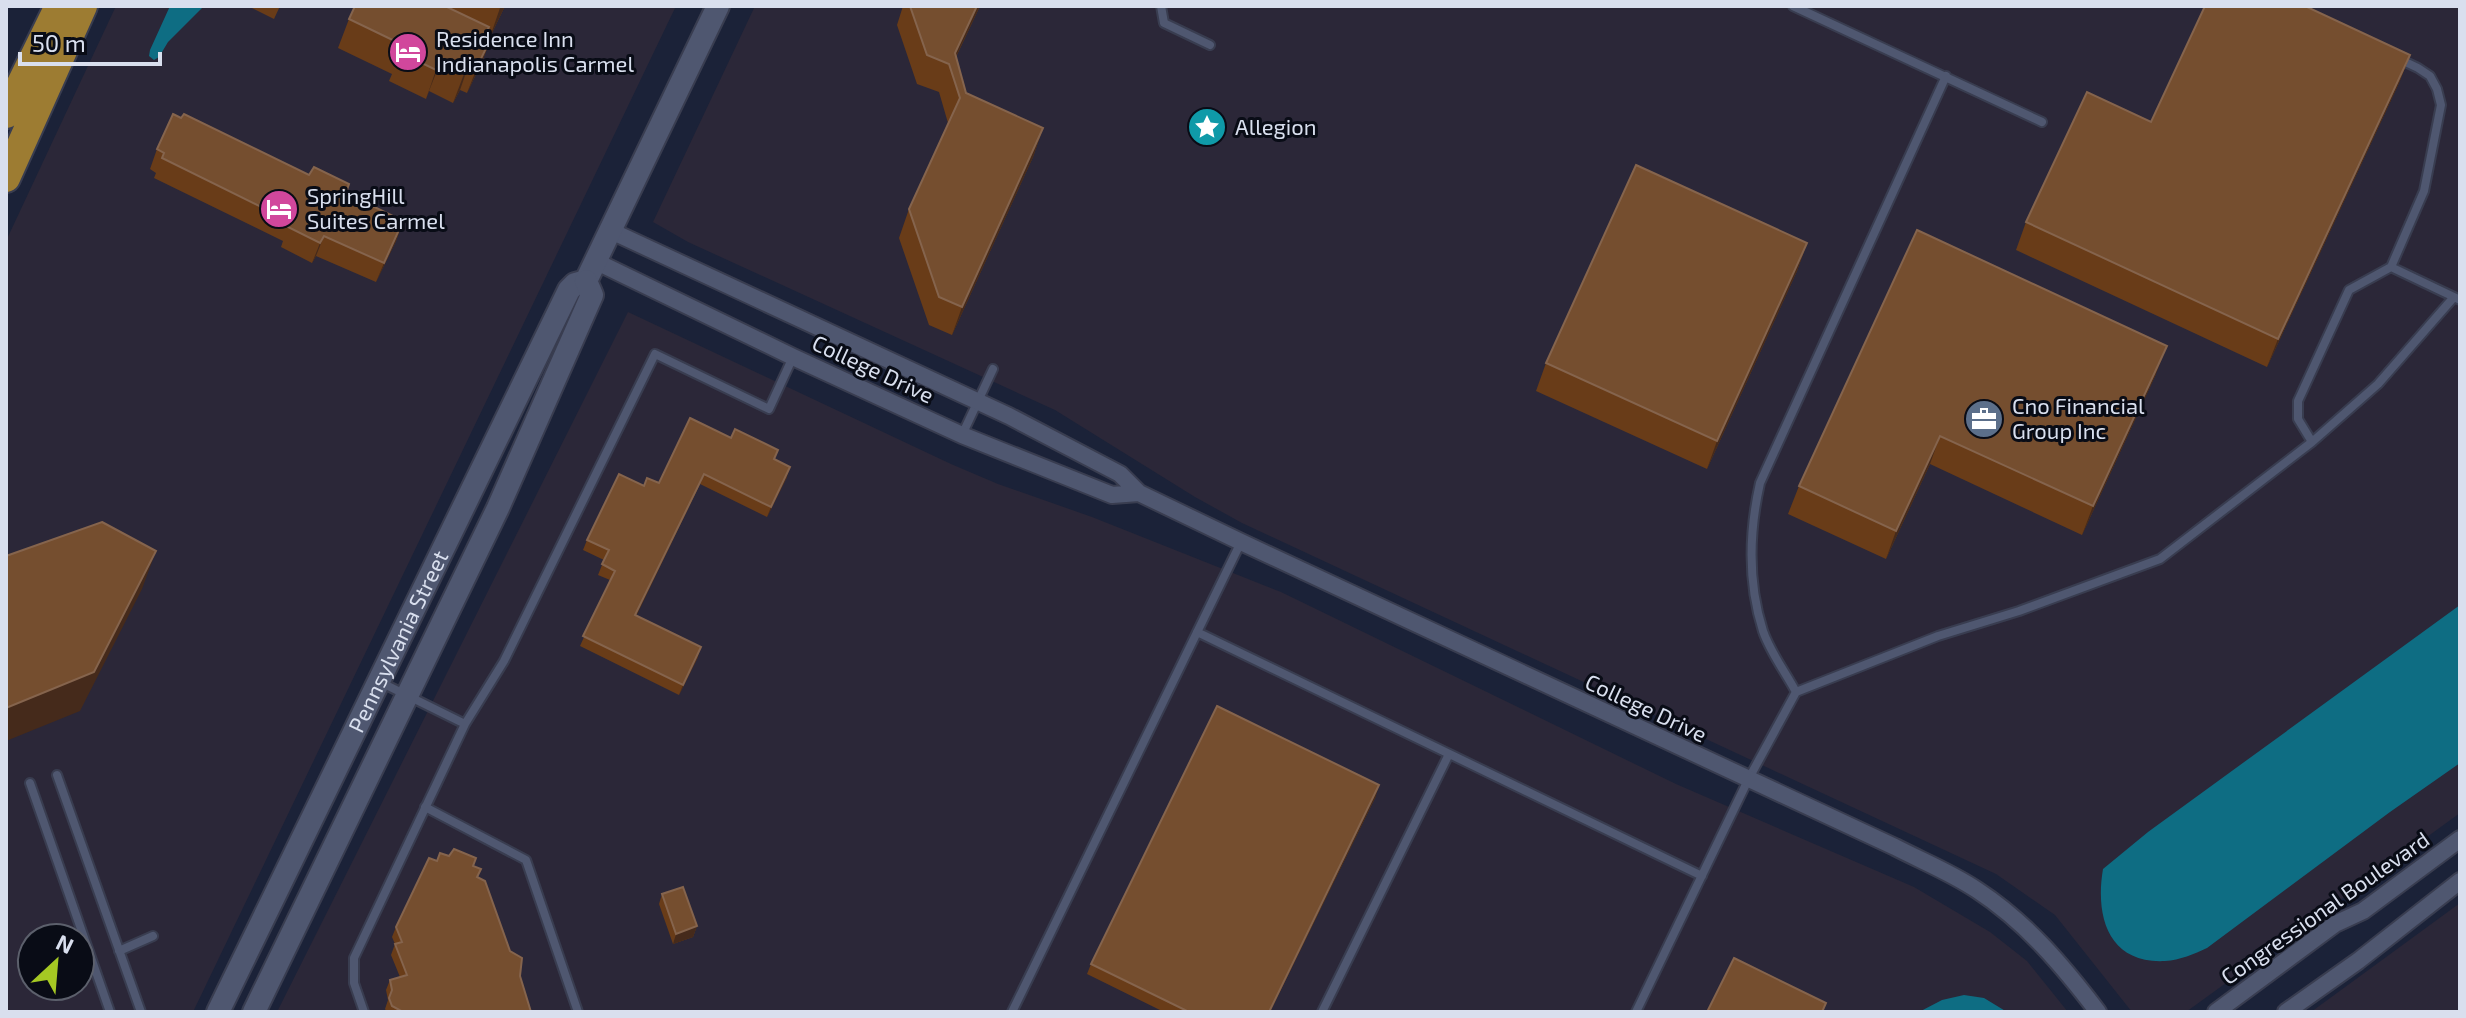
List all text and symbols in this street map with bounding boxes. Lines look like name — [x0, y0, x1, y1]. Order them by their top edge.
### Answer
scale bar — [20, 16, 160, 66]
place label: Residence Inn Indianapolis Carmel — [436, 25, 634, 76]
text: 50 m — [32, 28, 86, 57]
hotel icon: Residence Inn Indianapolis Carmel — [387, 31, 429, 73]
place icon: Allegion — [1186, 106, 1228, 148]
place label: Allegion — [1235, 113, 1317, 139]
place label: SpringHill Suites Carmel — [307, 182, 445, 233]
hotel icon: SpringHill Suites Carmel — [258, 188, 300, 230]
street label: College Drive — [809, 329, 938, 408]
place label: Cno Financial Group Inc — [2012, 392, 2145, 443]
office icon: Cno Financial Group Inc — [1963, 398, 2005, 440]
street label: Pennsylvania Street — [342, 546, 452, 736]
street label: College Drive — [1582, 668, 1711, 747]
street label: Congressional Boulevard — [2215, 825, 2434, 989]
north arrow — [16, 922, 96, 1002]
text: N — [52, 928, 78, 958]

